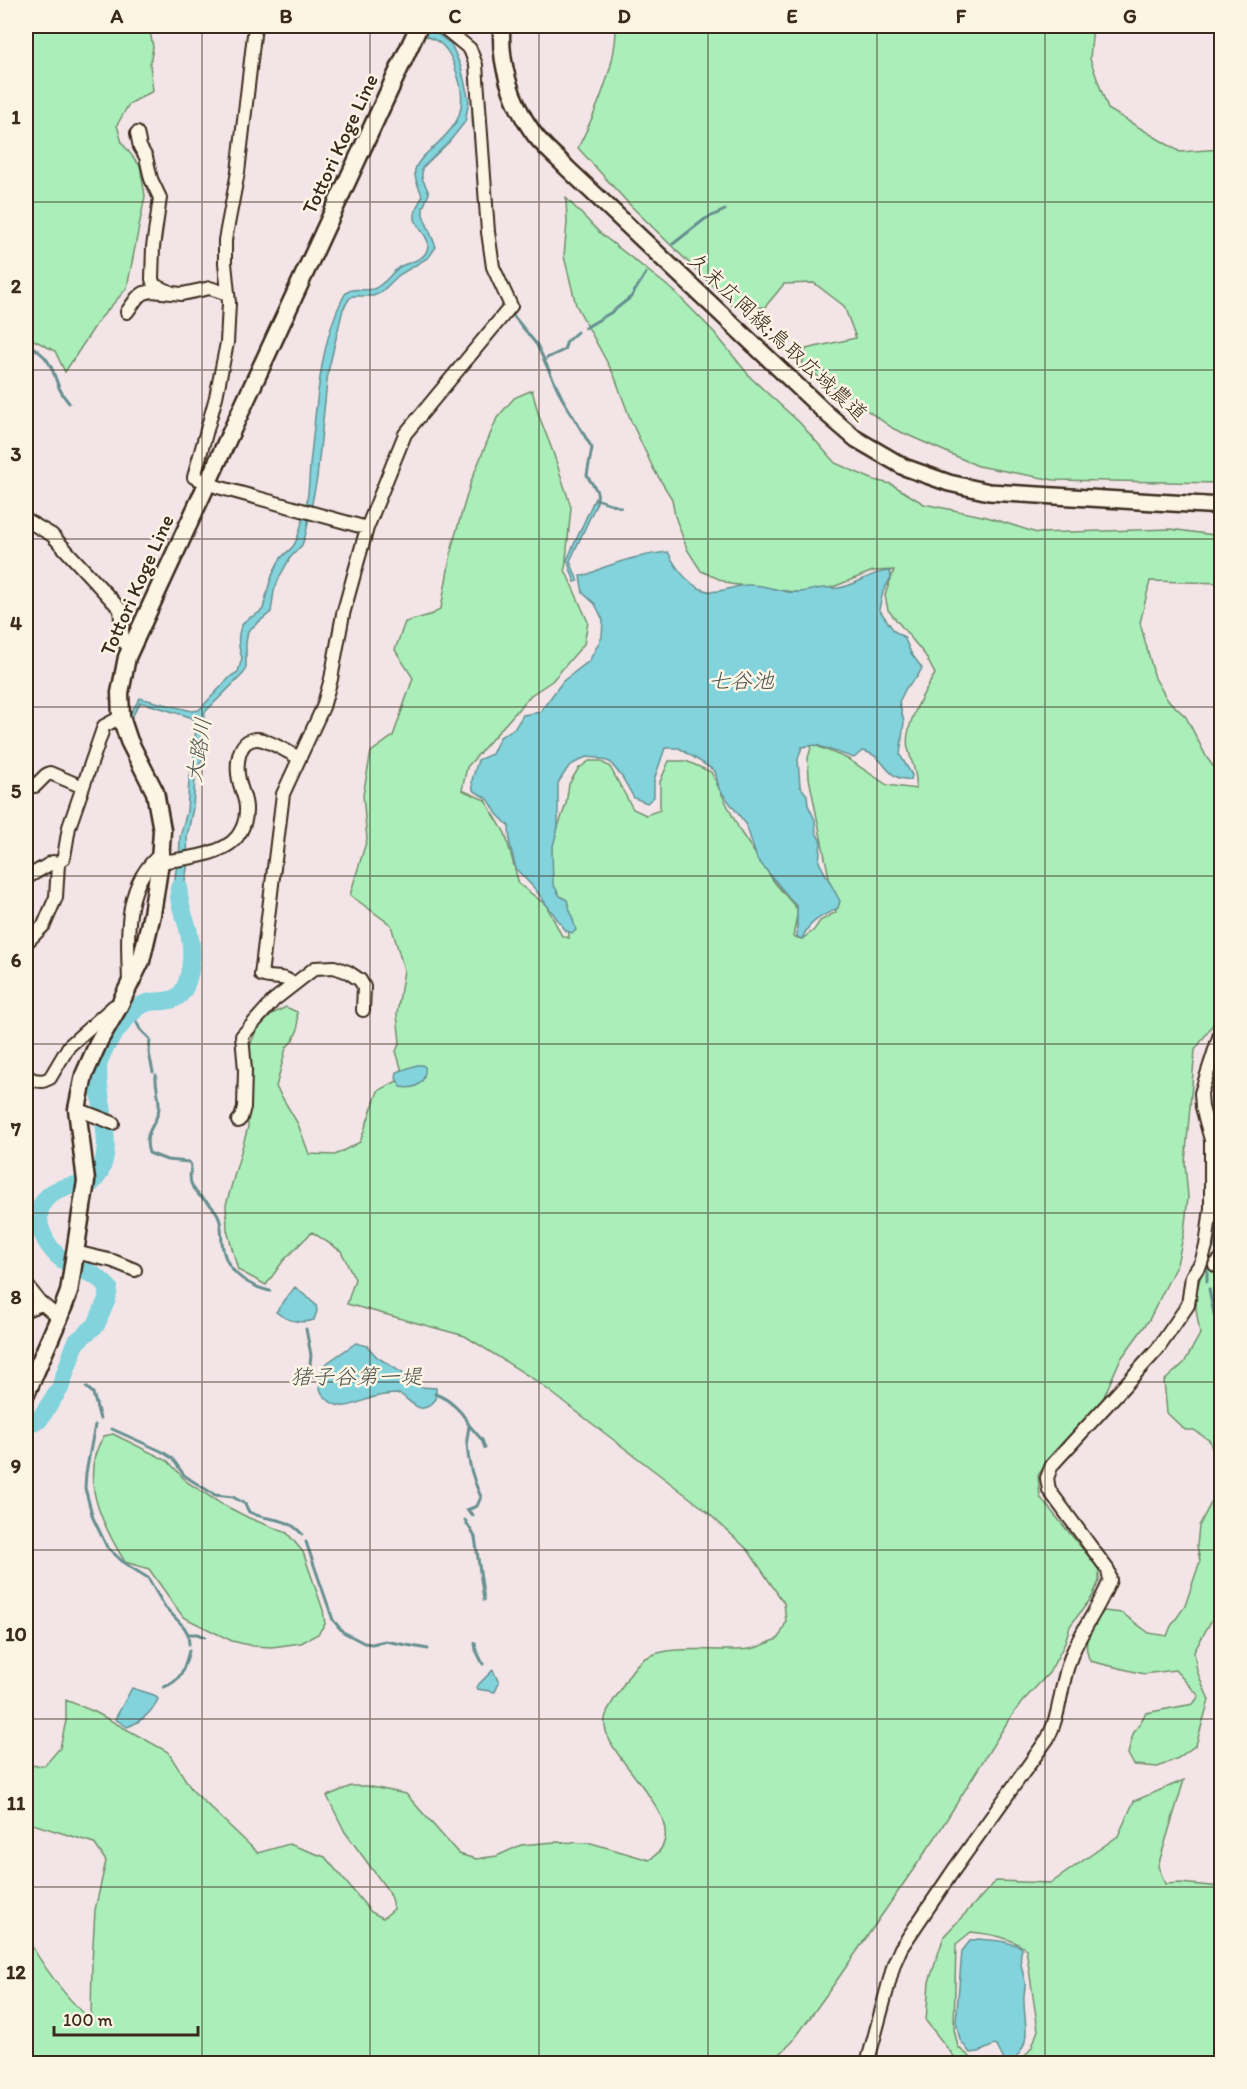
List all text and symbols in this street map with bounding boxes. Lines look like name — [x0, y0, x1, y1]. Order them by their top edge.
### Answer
text: A — [110, 4, 124, 28]
text: B — [280, 4, 293, 28]
text: C — [449, 4, 462, 28]
text: D — [617, 4, 631, 28]
text: E — [786, 4, 798, 28]
text: F — [956, 4, 967, 28]
text: G — [1123, 4, 1137, 28]
street label: Tottori Koge Line — [296, 70, 383, 218]
text: 1 — [11, 105, 21, 129]
street label: 久末広岡線;鳥取広域農道 — [683, 247, 873, 426]
text: 2 — [11, 274, 22, 298]
text: 3 — [11, 442, 22, 466]
street label: Tottori Koge Line — [94, 510, 179, 659]
text: 4 — [10, 611, 22, 635]
water label: 七谷池 — [708, 667, 775, 694]
water label: 大路川 — [180, 715, 217, 785]
text: 5 — [11, 779, 22, 803]
text: 6 — [11, 948, 22, 972]
text: 7 — [10, 1117, 21, 1141]
text: 8 — [11, 1285, 22, 1309]
water label: 猪子谷第一堤 — [290, 1363, 423, 1390]
text: 9 — [11, 1454, 21, 1478]
text: 10 — [5, 1622, 27, 1646]
text: 11 — [7, 1791, 26, 1815]
text: 12 — [6, 1960, 26, 1984]
scale bar — [54, 1999, 198, 2037]
text: 100 m — [63, 2009, 113, 2031]

